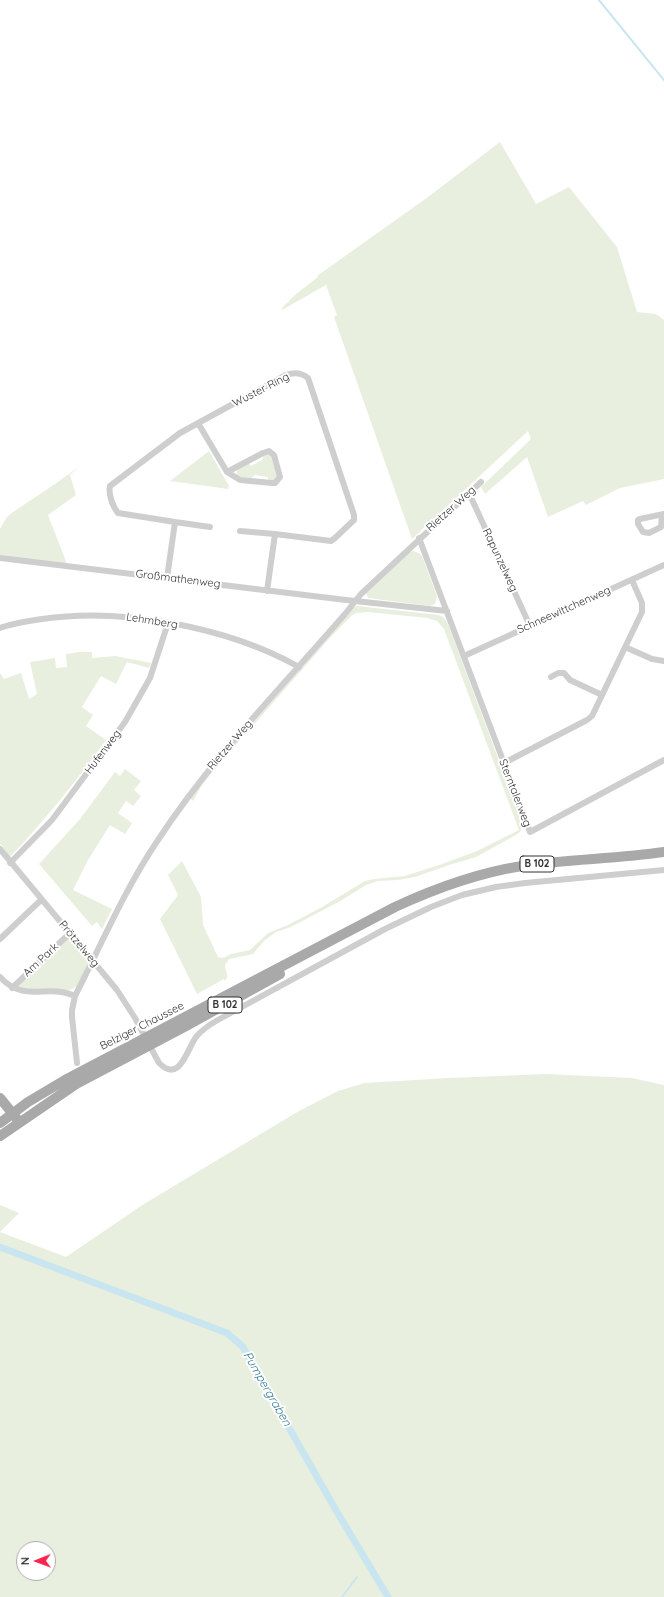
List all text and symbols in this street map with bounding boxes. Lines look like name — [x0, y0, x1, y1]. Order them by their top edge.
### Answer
street label: Wuster Ring — [230, 370, 292, 410]
street label: Rietzer Weg — [424, 483, 478, 535]
street label: Rapunzelweg — [480, 526, 520, 594]
street label: Großmathenweg — [135, 567, 221, 591]
street label: Schneewittchenweg — [515, 583, 613, 637]
street label: Lehmberg — [125, 610, 179, 632]
street label: Rietzer Weg — [205, 717, 255, 773]
street label: Hufenweg — [82, 727, 124, 777]
street label: Sterntalerweg — [496, 757, 534, 829]
road number: B 102 — [520, 856, 554, 872]
street label: Prötzelweg — [56, 918, 102, 970]
street label: Am Park — [21, 940, 61, 980]
road number: B 102 — [208, 997, 242, 1013]
street label: Belziger Chaussee — [98, 999, 186, 1053]
water label: Pumpergraben — [240, 1349, 294, 1429]
north arrow — [16, 1541, 56, 1581]
text: N — [18, 1557, 32, 1565]

